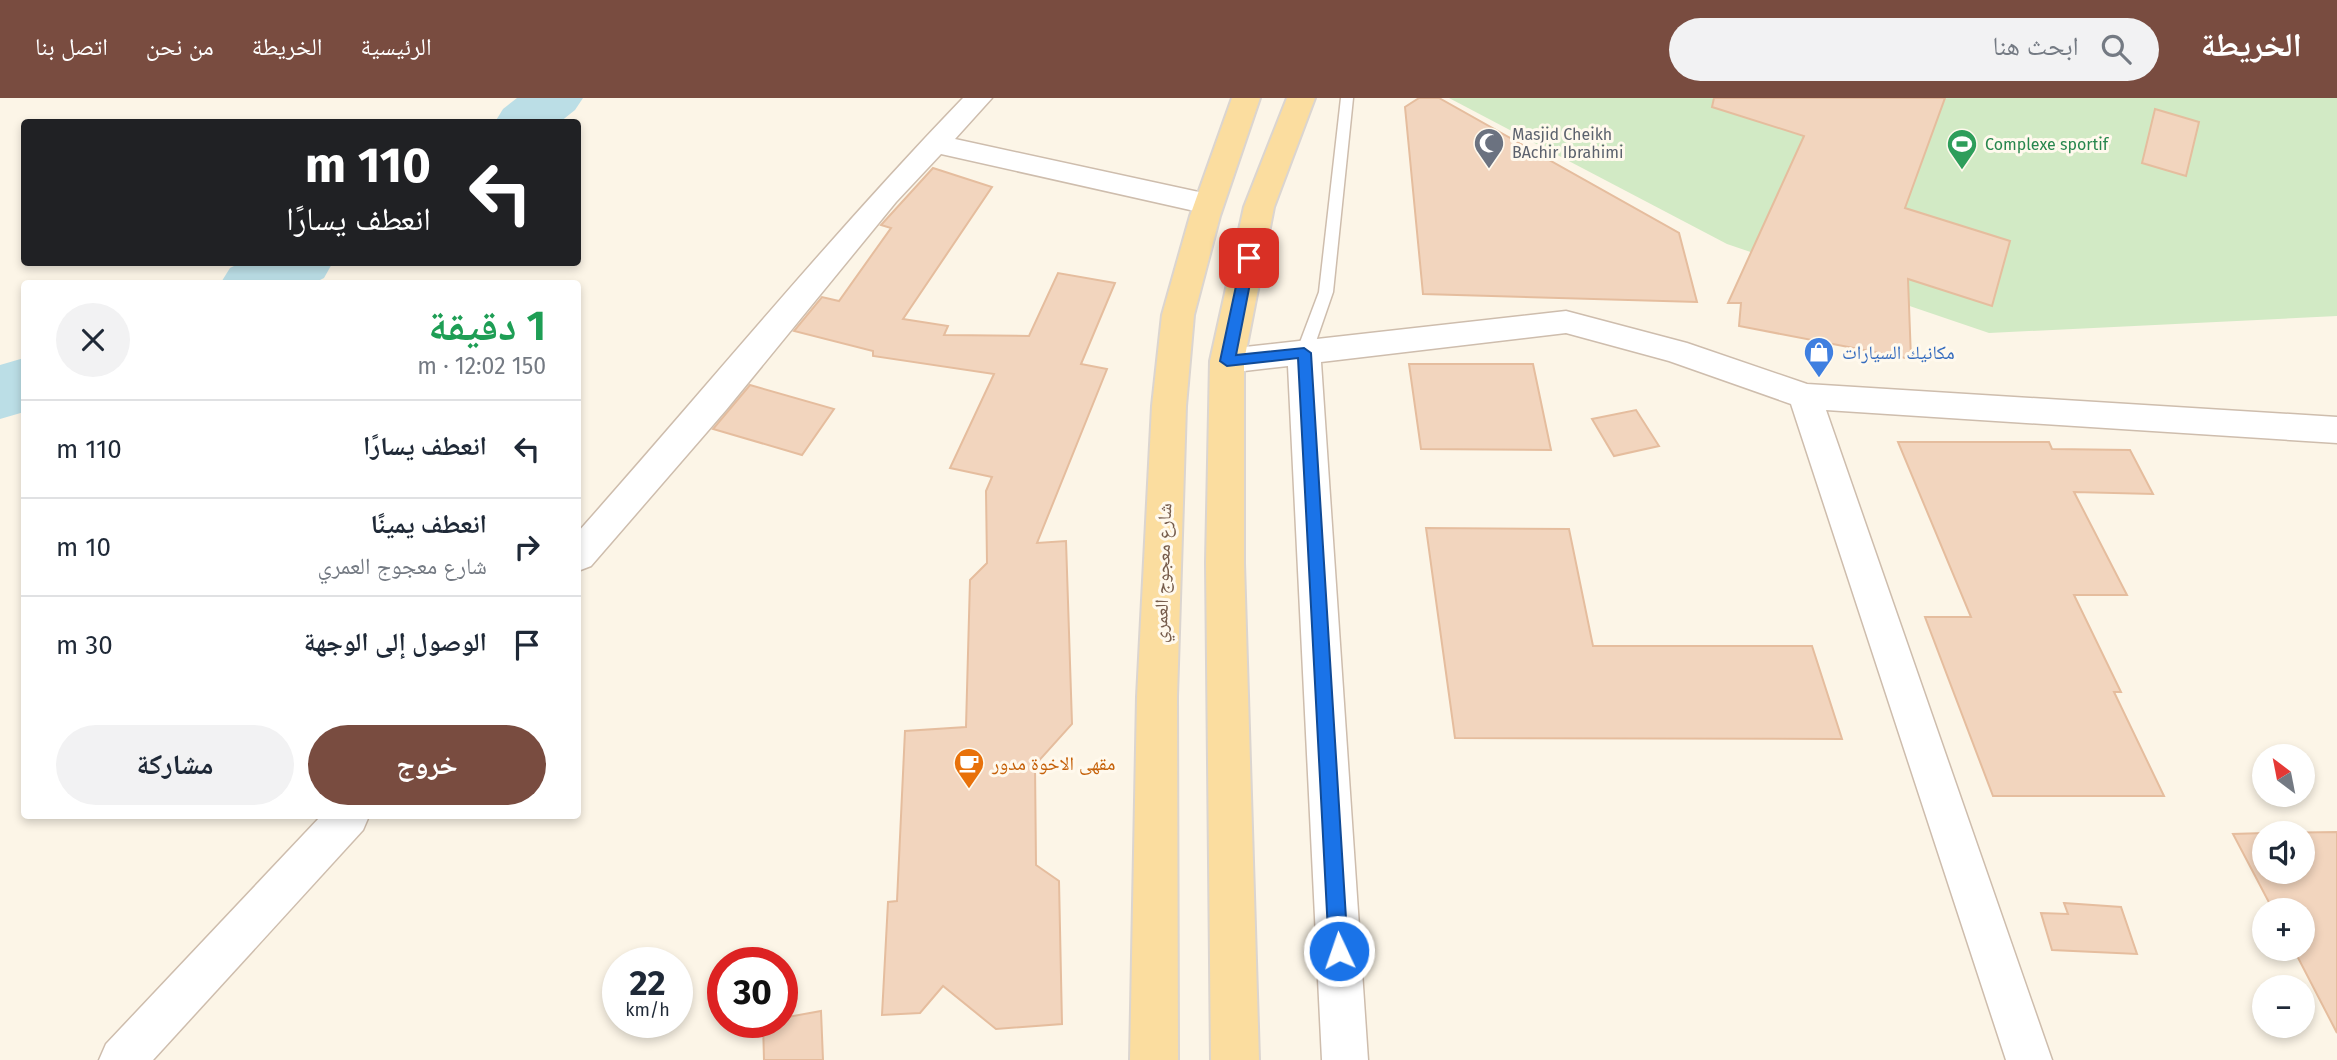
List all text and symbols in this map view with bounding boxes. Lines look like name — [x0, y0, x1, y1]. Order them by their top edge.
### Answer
search box — [1669, 18, 2159, 81]
text: الخريطة — [2201, 25, 2302, 65]
icon: search — [2097, 30, 2135, 68]
text: ابحث هنا — [1993, 31, 2079, 62]
text: اتصل بنا — [35, 33, 108, 61]
text: من نحن — [146, 33, 214, 61]
text: الخريطة — [252, 33, 322, 61]
text: الرئيسية — [360, 33, 432, 61]
place label: Masjid Cheikh BAchir Ibrahimi — [1512, 125, 1623, 162]
mosque icon: Masjid Cheikh BAchir Ibrahimi — [1472, 126, 1506, 170]
sports icon: Complexe sportif — [1945, 127, 1979, 171]
place label: Complexe sportif — [1985, 135, 2110, 154]
text: 110 m — [305, 136, 431, 195]
icon: left — [455, 147, 546, 238]
text: انعطف يسارًا — [286, 200, 431, 238]
pin — [1219, 228, 1279, 288]
icon: arrive — [1230, 239, 1268, 277]
text: 1 دقيقة — [428, 301, 546, 351]
button: close — [56, 303, 130, 377]
shop icon: مكانيك السيارات — [1802, 335, 1836, 379]
place label: مكانيك السيارات — [1842, 341, 1955, 364]
text: 150 m · 12:02 — [417, 352, 546, 380]
icon: left — [508, 430, 546, 468]
text: انعطف يسارًا — [363, 431, 487, 462]
text: 110 m — [56, 434, 122, 465]
street label: شارع معجوج العمري — [1149, 503, 1180, 644]
text: انعطف يمينًا — [371, 509, 487, 540]
icon: right — [508, 528, 546, 566]
text: 10 m — [56, 532, 111, 563]
text: شارع معجوج العمري — [317, 552, 487, 580]
icon: arrive — [508, 626, 546, 664]
text: الوصول إلى الوجهة — [304, 627, 487, 658]
text: 30 m — [56, 630, 113, 661]
button: مشاركة — [56, 725, 294, 805]
button: خروج — [308, 725, 546, 805]
north arrow — [2252, 744, 2315, 807]
map controls — [2252, 744, 2315, 1038]
cafe icon: مقهى الاخوة مدور — [952, 746, 986, 790]
place label: مقهى الاخوة مدور — [991, 752, 1115, 775]
button: sound — [2252, 821, 2315, 884]
button: + — [2252, 898, 2315, 961]
position arrow — [1302, 914, 1376, 988]
speed limit sign: 30 — [707, 947, 798, 1038]
text: 22 — [629, 962, 666, 1004]
button: − — [2252, 975, 2315, 1038]
text: km/h — [625, 999, 670, 1021]

